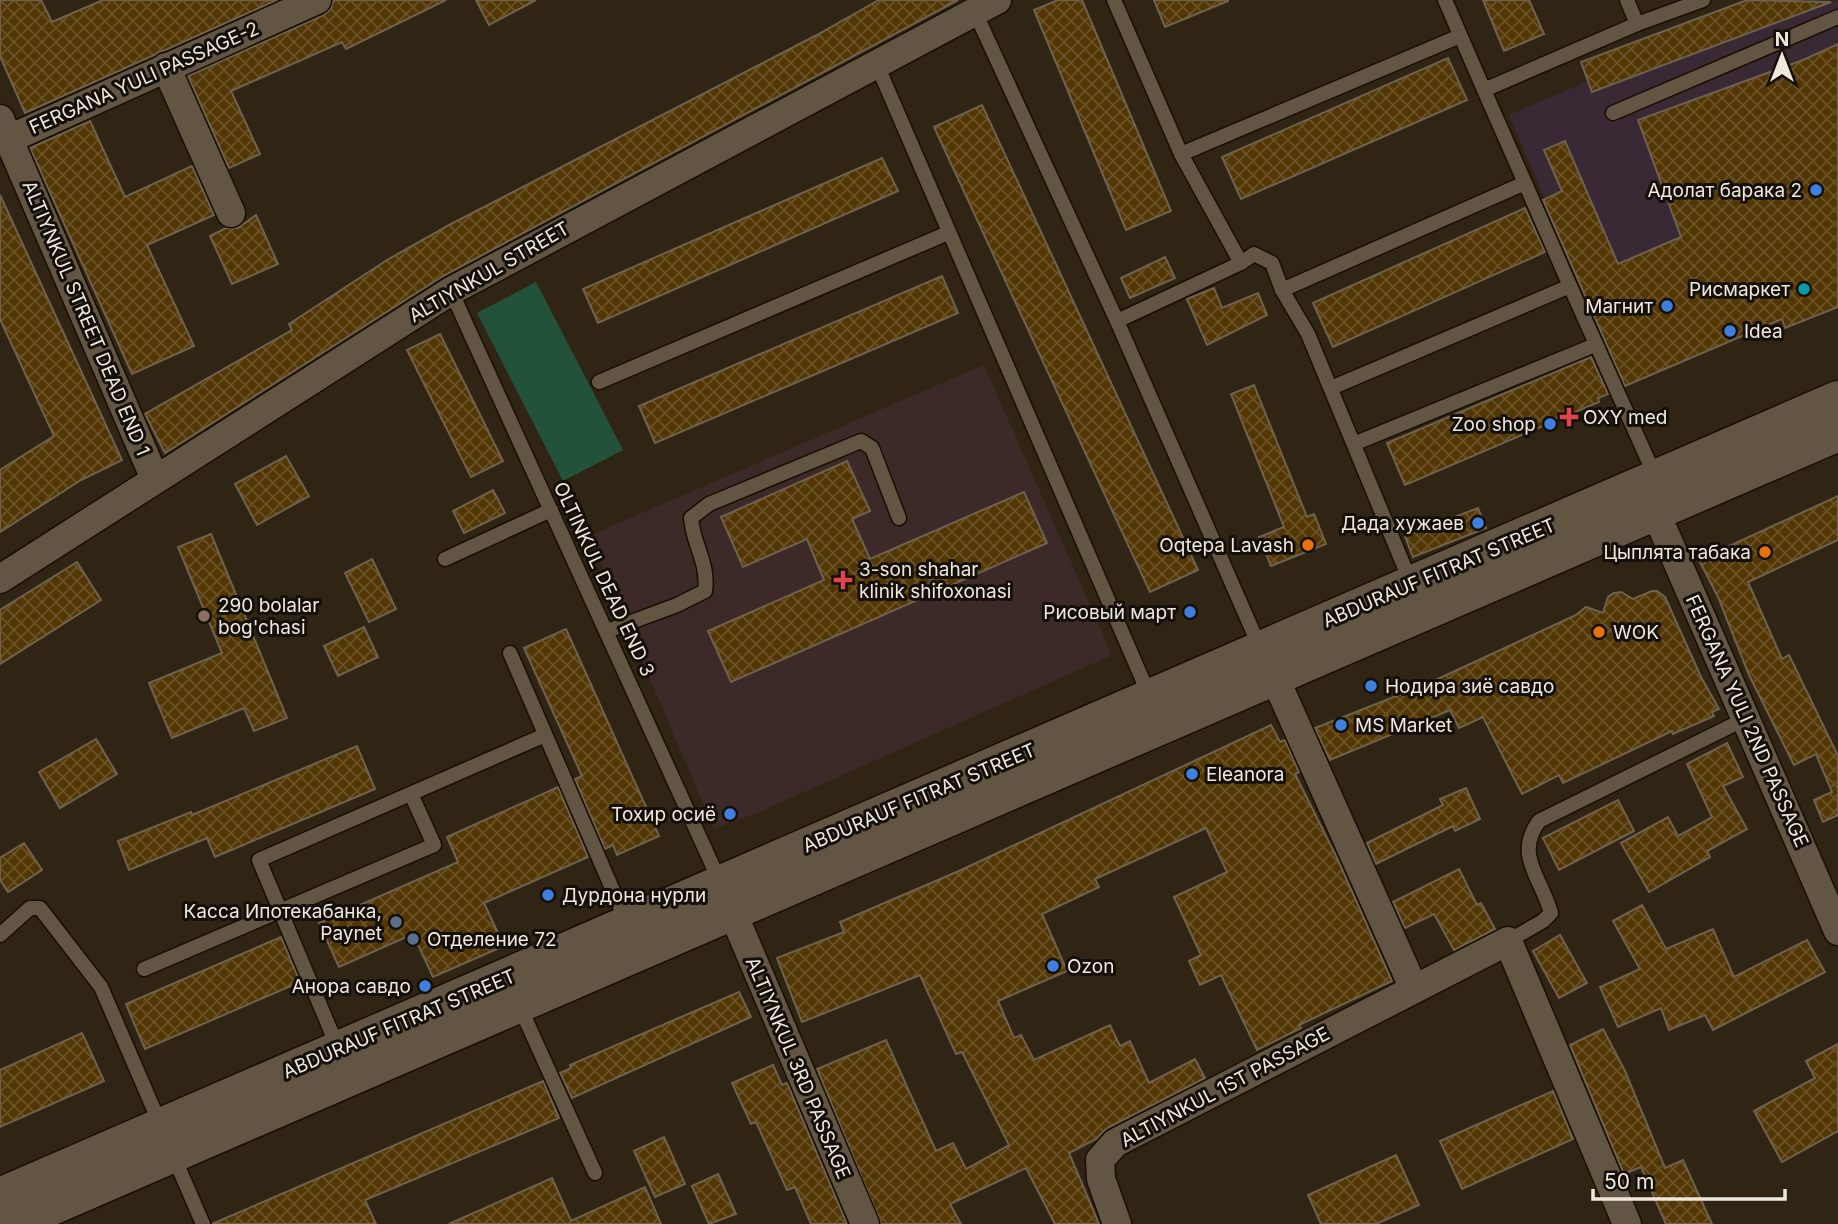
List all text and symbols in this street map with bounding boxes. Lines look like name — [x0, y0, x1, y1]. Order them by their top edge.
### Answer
street label: FERGANA YULI PASSAGE-2 — [26, 17, 262, 139]
north arrow — [1747, 21, 1817, 91]
text: N — [1775, 28, 1789, 51]
street label: ALTIYNKUL STREET DEAD END 1 — [17, 177, 155, 459]
place label: Адолат барака 2 — [1647, 179, 1802, 202]
marker: Адолат барака 2 — [1808, 182, 1824, 198]
street label: ALTIYNKUL STREET — [405, 217, 573, 327]
place label: Рисмаркет — [1689, 278, 1790, 301]
marker: Рисмаркет — [1796, 281, 1812, 297]
place label: Магнит — [1585, 295, 1653, 318]
marker: Магнит — [1659, 298, 1675, 314]
place label: Idea — [1744, 320, 1783, 343]
marker: Idea — [1722, 323, 1738, 339]
place label: OXY med — [1583, 406, 1667, 429]
marker: OXY med — [1561, 409, 1577, 425]
place label: Zoo shop — [1452, 413, 1536, 436]
marker: Zoo shop — [1542, 416, 1558, 432]
street label: OLTINKUL DEAD END 3 — [549, 478, 659, 680]
place label: Дада хужаев — [1341, 512, 1464, 535]
street label: ABDURAUF FITRAT STREET — [1319, 513, 1559, 633]
marker: Дада хужаев — [1470, 515, 1486, 531]
place label: Oqtepa Lavash — [1159, 534, 1294, 557]
marker: Oqtepa Lavash — [1300, 537, 1316, 553]
place label: Цыплята табака — [1603, 541, 1751, 564]
marker: Цыплята табака — [1757, 544, 1773, 560]
place label: 3-son shahar klinik shifoxonasi — [859, 558, 1011, 603]
marker: 3-son shahar klinik shifoxonasi — [833, 570, 853, 590]
street label: FERGANA YULI 2ND PASSAGE — [1681, 591, 1813, 851]
place label: 290 bolalar bog'chasi — [218, 594, 319, 639]
place label: Рисовый март — [1043, 601, 1176, 624]
marker: Рисовый март — [1182, 604, 1198, 620]
marker: 290 bolalar bog'chasi — [196, 608, 212, 624]
place label: WOK — [1613, 621, 1659, 644]
marker: WOK — [1591, 624, 1607, 640]
place label: Нодира зиё савдо — [1385, 675, 1554, 698]
marker: Нодира зиё савдо — [1363, 678, 1379, 694]
place label: MS Market — [1355, 714, 1452, 737]
marker: MS Market — [1333, 717, 1349, 733]
street label: ABDURAUF FITRAT STREET — [799, 738, 1039, 858]
place label: Eleanora — [1206, 763, 1284, 786]
marker: Eleanora — [1184, 766, 1200, 782]
place label: Тохир осиё — [611, 803, 716, 826]
marker: Тохир осиё — [722, 806, 738, 822]
place label: Дурдона нурли — [562, 884, 706, 907]
marker: Дурдона нурли — [540, 887, 556, 903]
place label: Касса Ипотекабанка, Paynet — [184, 900, 382, 945]
marker: Касса Ипотекабанка, Paynet — [388, 914, 404, 930]
place label: Отделение 72 — [427, 928, 557, 951]
marker: Отделение 72 — [405, 931, 421, 947]
street label: ALTIYNKUL 3RD PASSAGE — [741, 954, 855, 1182]
place label: Ozon — [1067, 955, 1114, 978]
marker: Ozon — [1045, 958, 1061, 974]
street label: ABDURAUF FITRAT STREET — [279, 964, 519, 1084]
place label: Анора савдо — [292, 975, 411, 998]
marker: Анора савдо — [417, 978, 433, 994]
street label: ALTIYNKUL 1ST PASSAGE — [1117, 1022, 1333, 1152]
scale bar — [1593, 1158, 1786, 1202]
text: 50 m — [1604, 1169, 1654, 1194]

